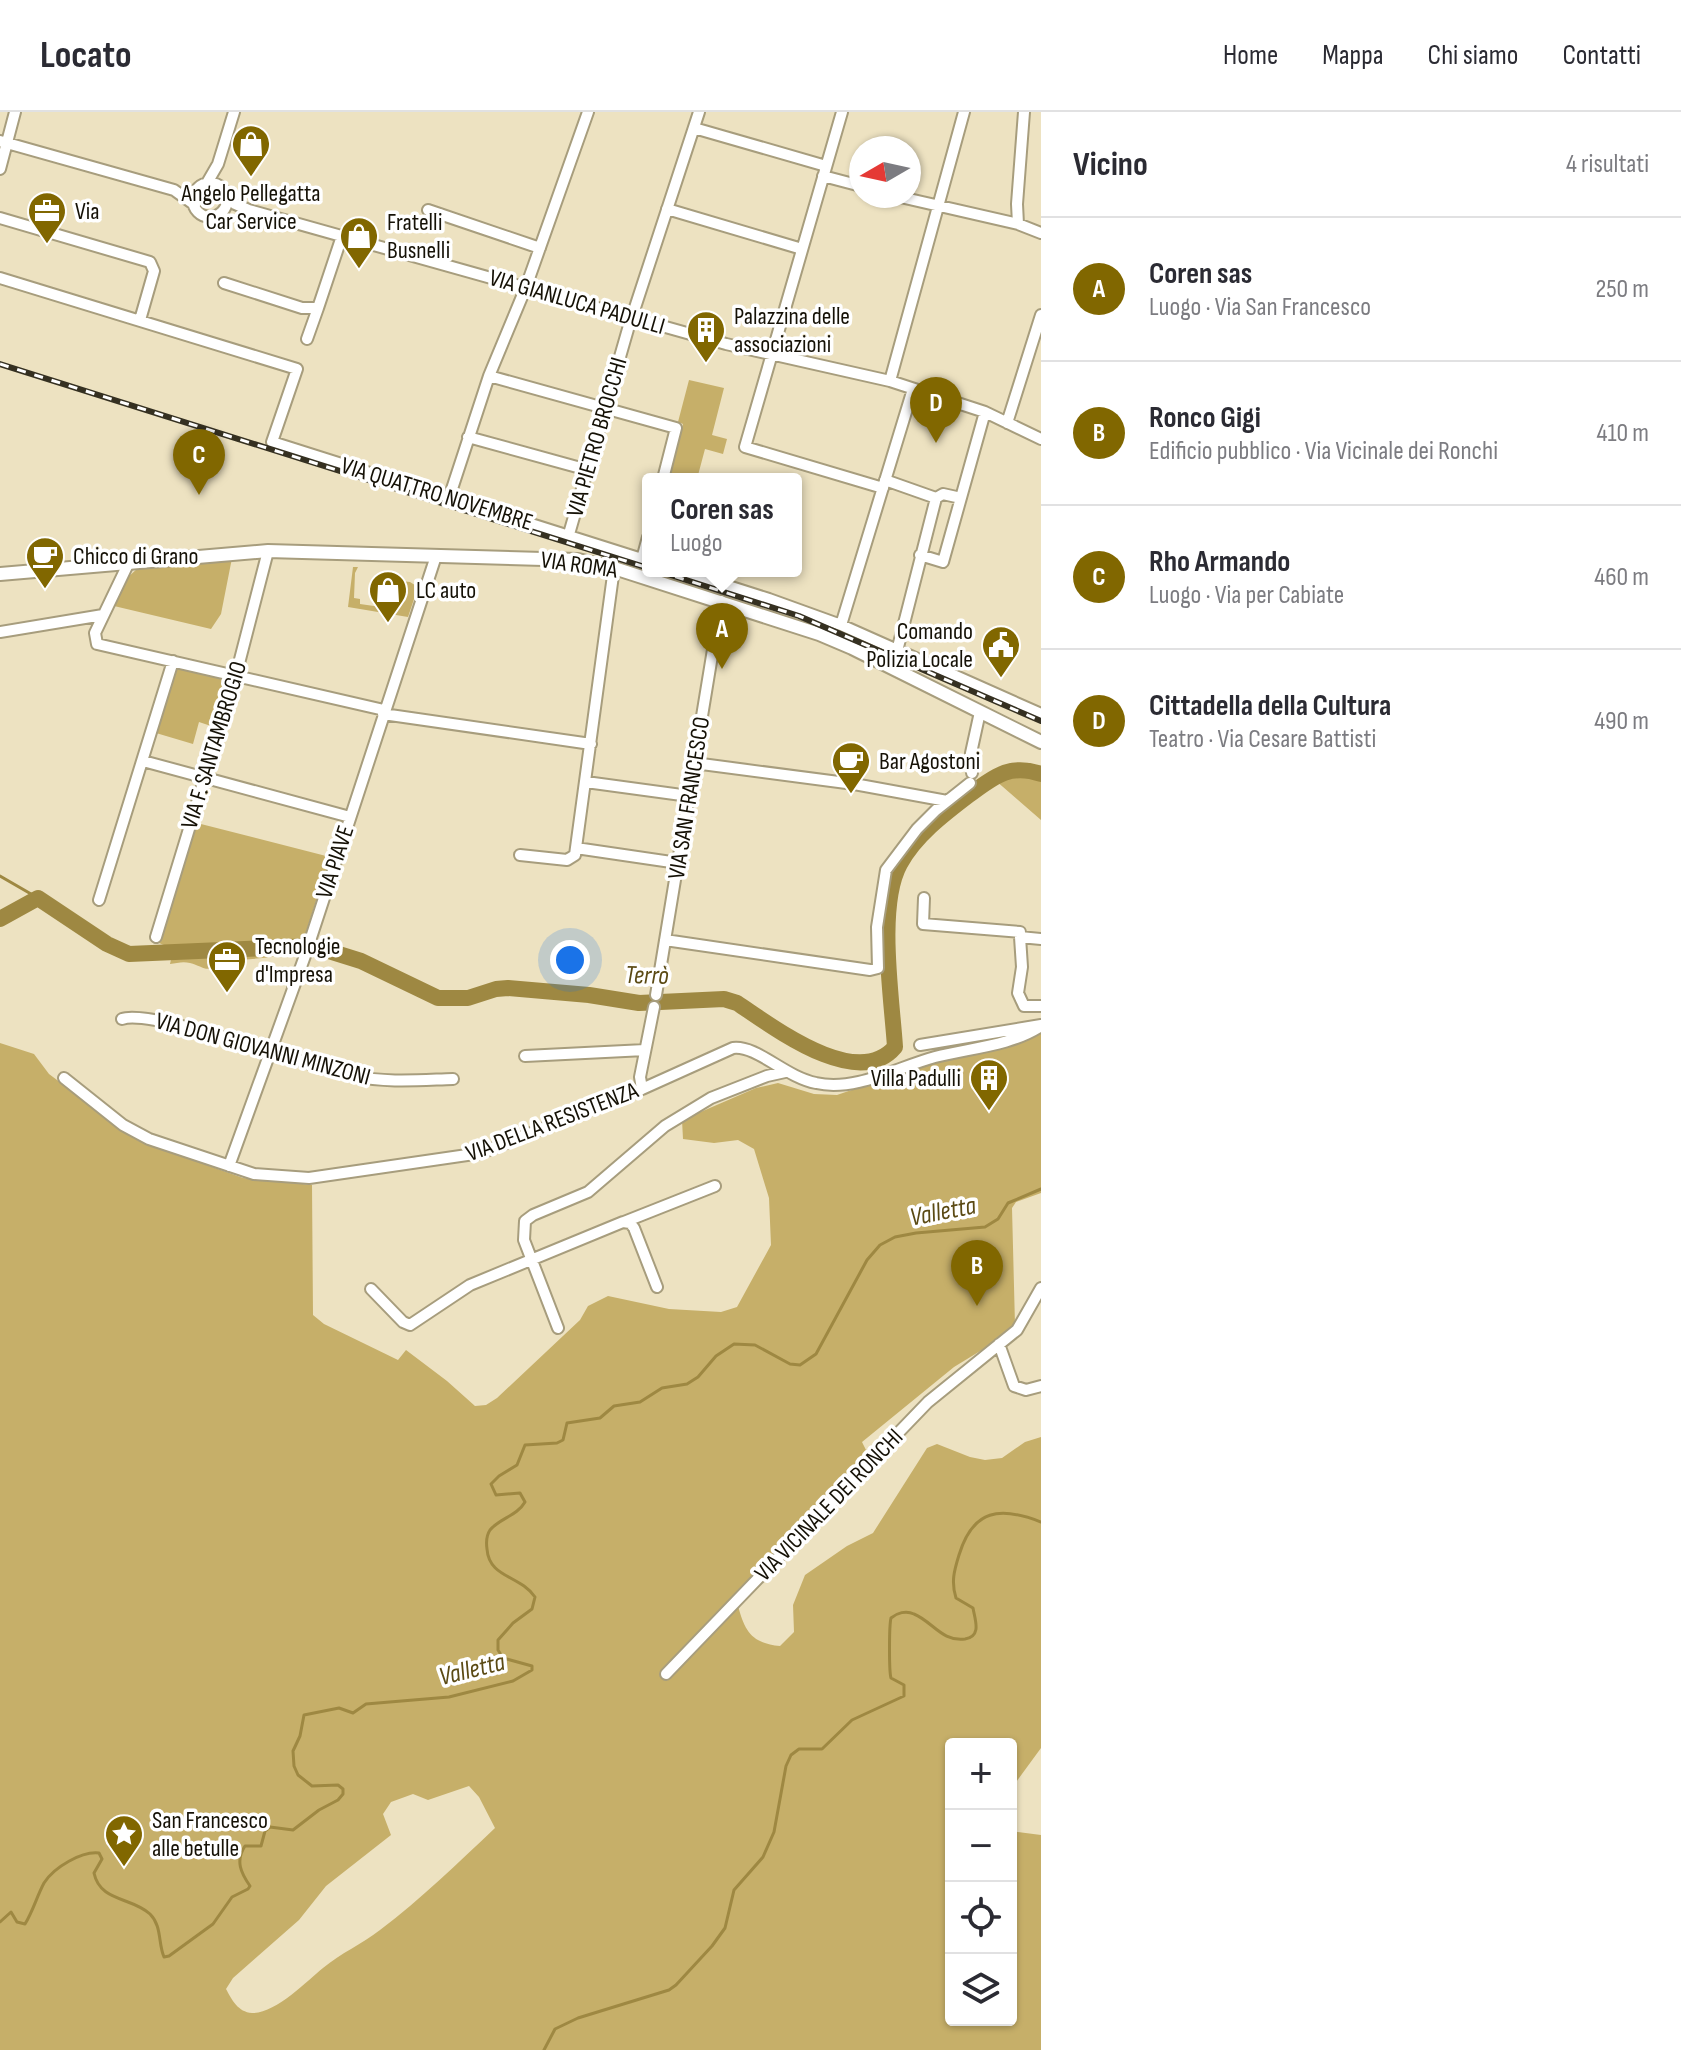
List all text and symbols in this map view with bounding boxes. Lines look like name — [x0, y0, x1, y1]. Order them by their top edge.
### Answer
text: Locato — [40, 33, 131, 78]
text: Home — [1223, 39, 1278, 72]
text: Mappa — [1322, 39, 1384, 72]
text: Chi siamo — [1428, 39, 1518, 72]
text: Contatti — [1562, 39, 1641, 72]
shop icon: Angelo Pellegatta Car Service — [230, 123, 272, 178]
north arrow — [849, 136, 921, 208]
text: Vicino — [1073, 144, 1148, 185]
text: 4 risultati — [1566, 149, 1649, 180]
place label: Angelo Pellegatta Car Service — [181, 179, 320, 236]
office icon: Via — [26, 190, 68, 245]
place label: Via — [75, 197, 100, 226]
place label: Fratelli Busnelli — [387, 208, 450, 265]
shop icon: Fratelli Busnelli — [338, 215, 380, 270]
text: Coren sas — [1149, 256, 1252, 292]
street label: VIA GIANLUCA PADULLI — [486, 263, 668, 341]
text: A — [1093, 274, 1105, 305]
text: 250 m — [1595, 274, 1649, 305]
text: Luogo · Via San Francesco — [1149, 292, 1371, 323]
place label: Palazzina delle associazioni — [734, 302, 850, 359]
building icon: Palazzina delle associazioni — [685, 309, 727, 364]
street label: VIA PIETRO BROCCHI — [560, 354, 634, 520]
pin: D — [910, 377, 962, 443]
text: Ronco Gigi — [1149, 400, 1261, 436]
text: B — [1093, 418, 1105, 449]
text: 410 m — [1597, 418, 1649, 449]
pin: C — [173, 429, 225, 495]
text: Edificio pubblico · Via Vicinale dei Ronchi — [1149, 436, 1498, 467]
street label: VIA QUATTRO NOVEMBRE — [337, 451, 537, 537]
popup — [642, 473, 802, 577]
text: Coren sas — [670, 492, 774, 528]
text: Luogo — [670, 528, 723, 559]
cafe icon: Chicco di Grano — [24, 535, 66, 590]
place label: Chicco di Grano — [73, 542, 198, 571]
text: Rho Armando — [1149, 544, 1290, 580]
street label: VIA ROMA — [539, 545, 620, 585]
text: C — [1092, 562, 1106, 593]
text: 460 m — [1594, 562, 1649, 593]
shop icon: LC auto — [367, 569, 409, 624]
place label: LC auto — [416, 576, 476, 605]
text: Luogo · Via per Cabiate — [1149, 580, 1344, 611]
pin: A — [696, 603, 748, 669]
place label: Comando Polizia Locale — [866, 617, 973, 674]
public building icon: Comando Polizia Locale — [980, 624, 1022, 679]
street label: VIA F. SANTAMBROGIO — [175, 658, 253, 832]
text: Cittadella della Cultura — [1149, 688, 1391, 724]
text: D — [1092, 706, 1106, 737]
text: 490 m — [1594, 706, 1649, 737]
street label: VIA SAN FRANCESCO — [662, 715, 716, 881]
text: Teatro · Via Cesare Battisti — [1149, 724, 1376, 755]
cafe icon: Bar Agostoni — [830, 740, 872, 795]
place label: Bar Agostoni — [879, 747, 980, 776]
street label: VIA PIAVE — [310, 822, 360, 902]
place label: Tecnologie d'Impresa — [255, 932, 341, 989]
office icon: Tecnologie d'Impresa — [206, 939, 248, 994]
your location — [550, 940, 590, 980]
water label: Terrò — [625, 960, 669, 992]
street label: VIA DON GIOVANNI MINZONI — [152, 1006, 374, 1092]
building icon: Villa Padulli — [968, 1057, 1010, 1112]
place label: Villa Padulli — [871, 1064, 961, 1093]
street label: VIA DELLA RESISTENZA — [462, 1076, 643, 1168]
water label: Valletta — [907, 1190, 979, 1234]
pin: B — [951, 1240, 1003, 1306]
street label: VIA VICINALE DEI RONCHI — [749, 1423, 909, 1587]
water label: Valletta — [436, 1647, 509, 1693]
map controls — [945, 1738, 1017, 2026]
button: + — [945, 1738, 1017, 1810]
place label: San Francesco alle betulle — [152, 1806, 268, 1863]
button: − — [945, 1810, 1017, 1882]
place icon: San Francesco alle betulle — [103, 1813, 145, 1868]
button: locate — [945, 1882, 1017, 1954]
button: layers — [945, 1954, 1017, 2026]

